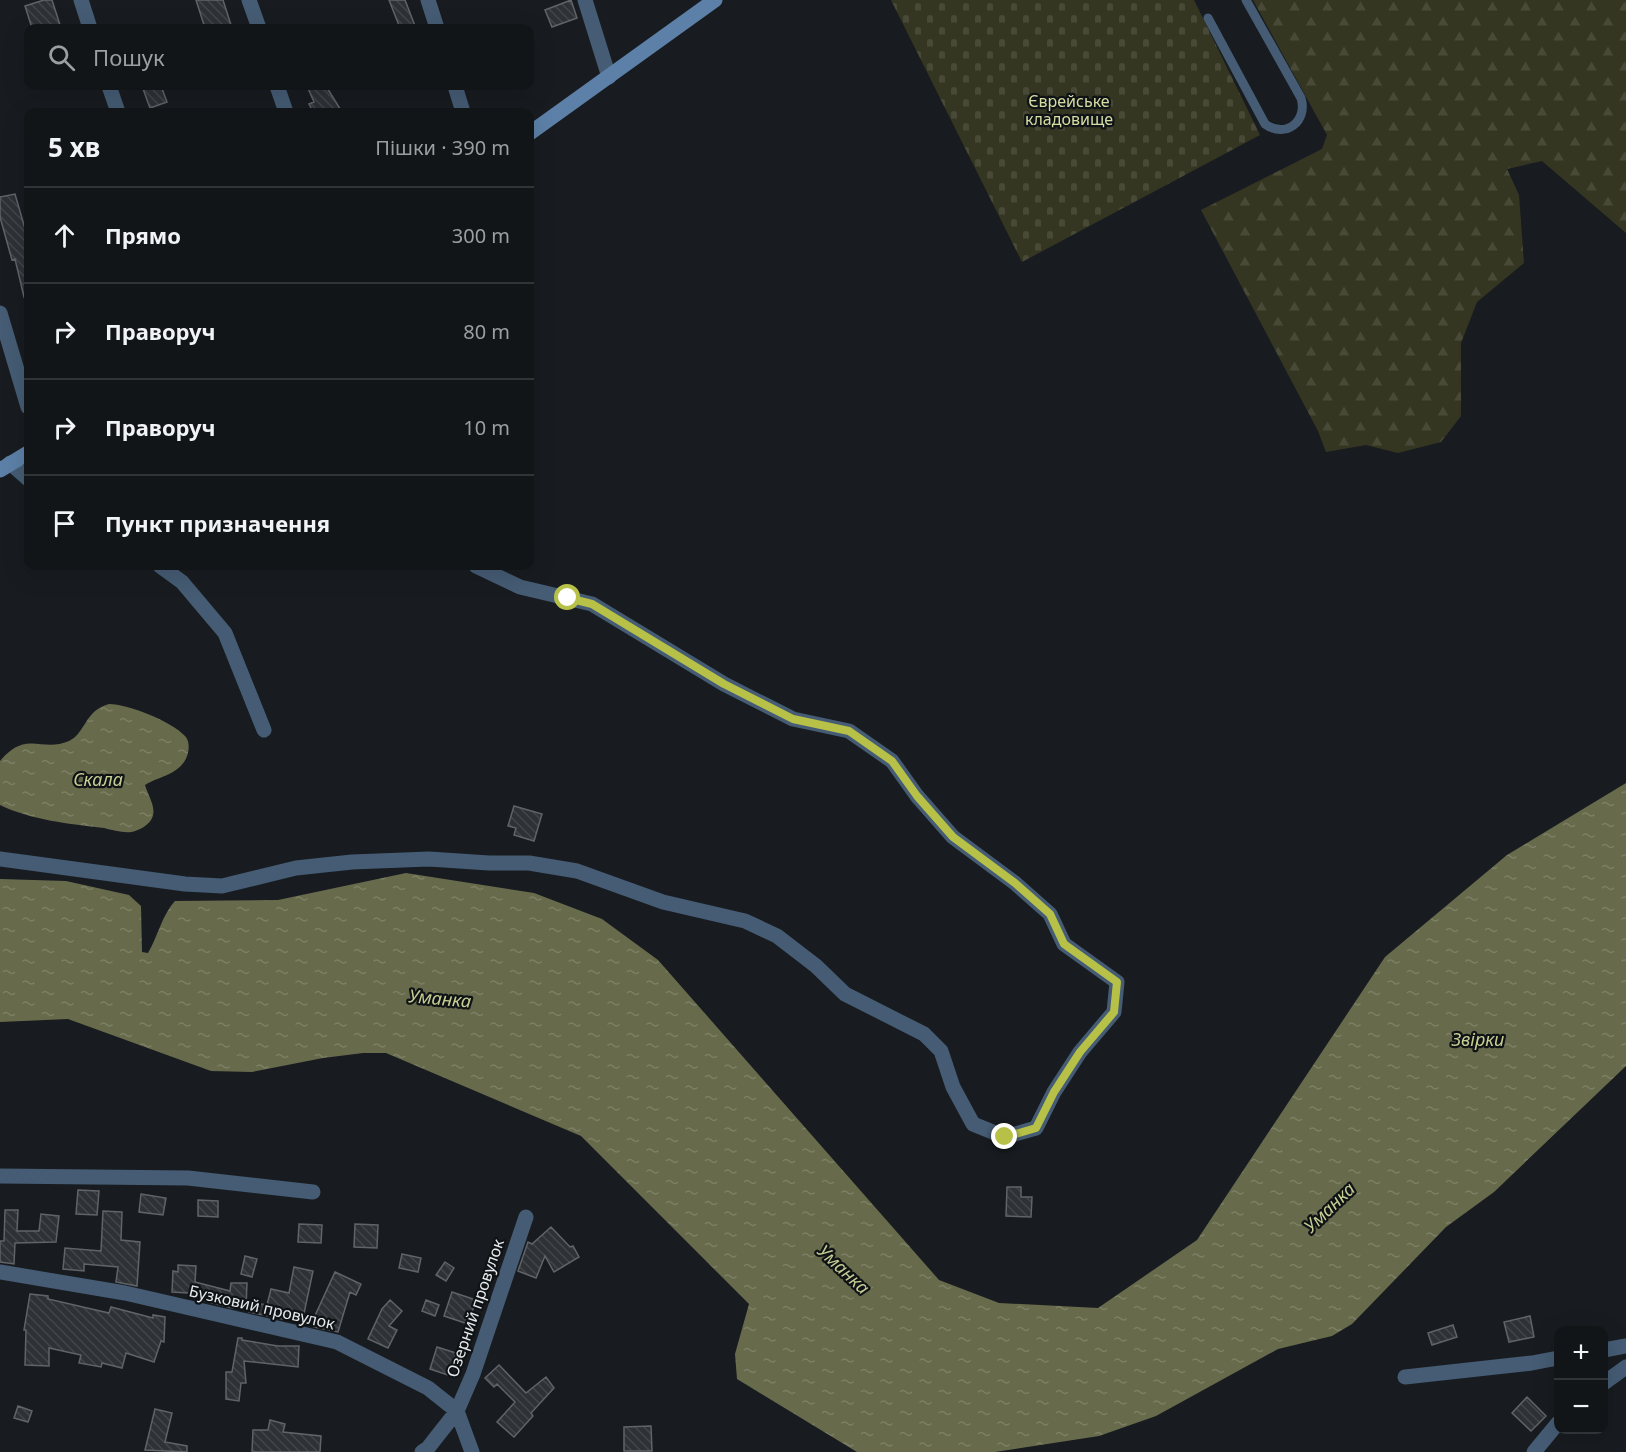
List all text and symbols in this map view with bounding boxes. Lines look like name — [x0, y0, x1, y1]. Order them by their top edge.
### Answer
search box — [24, 24, 534, 90]
icon: search — [45, 41, 78, 74]
text: Пошук — [93, 42, 165, 72]
park label: Єврейське кладовище — [1025, 90, 1113, 130]
text: 5 хв — [48, 129, 100, 165]
text: Пішки · 390 m — [375, 134, 510, 161]
icon: ahead — [48, 219, 81, 252]
text: Прямо — [105, 220, 181, 250]
text: 300 m — [452, 222, 510, 249]
icon: right — [48, 315, 81, 348]
text: Праворуч — [105, 316, 216, 346]
text: 80 m — [463, 318, 510, 345]
icon: right — [48, 411, 81, 444]
text: Праворуч — [105, 412, 216, 442]
text: 10 m — [463, 414, 510, 441]
icon: arrive — [48, 507, 81, 540]
text: Пункт призначення — [105, 508, 330, 538]
route start — [554, 584, 580, 610]
water label: Скала — [73, 767, 123, 791]
water label: Уманка — [408, 983, 472, 1013]
water label: Звірки — [1451, 1027, 1504, 1051]
route end — [991, 1123, 1017, 1149]
water label: Уманка — [1298, 1177, 1360, 1237]
street label: Озерний провулок — [441, 1235, 509, 1380]
water label: Уманка — [813, 1239, 875, 1299]
street label: Бузковий провулок — [187, 1280, 337, 1335]
map controls — [1554, 1326, 1608, 1434]
button: + — [1554, 1326, 1608, 1380]
button: − — [1554, 1380, 1608, 1434]

